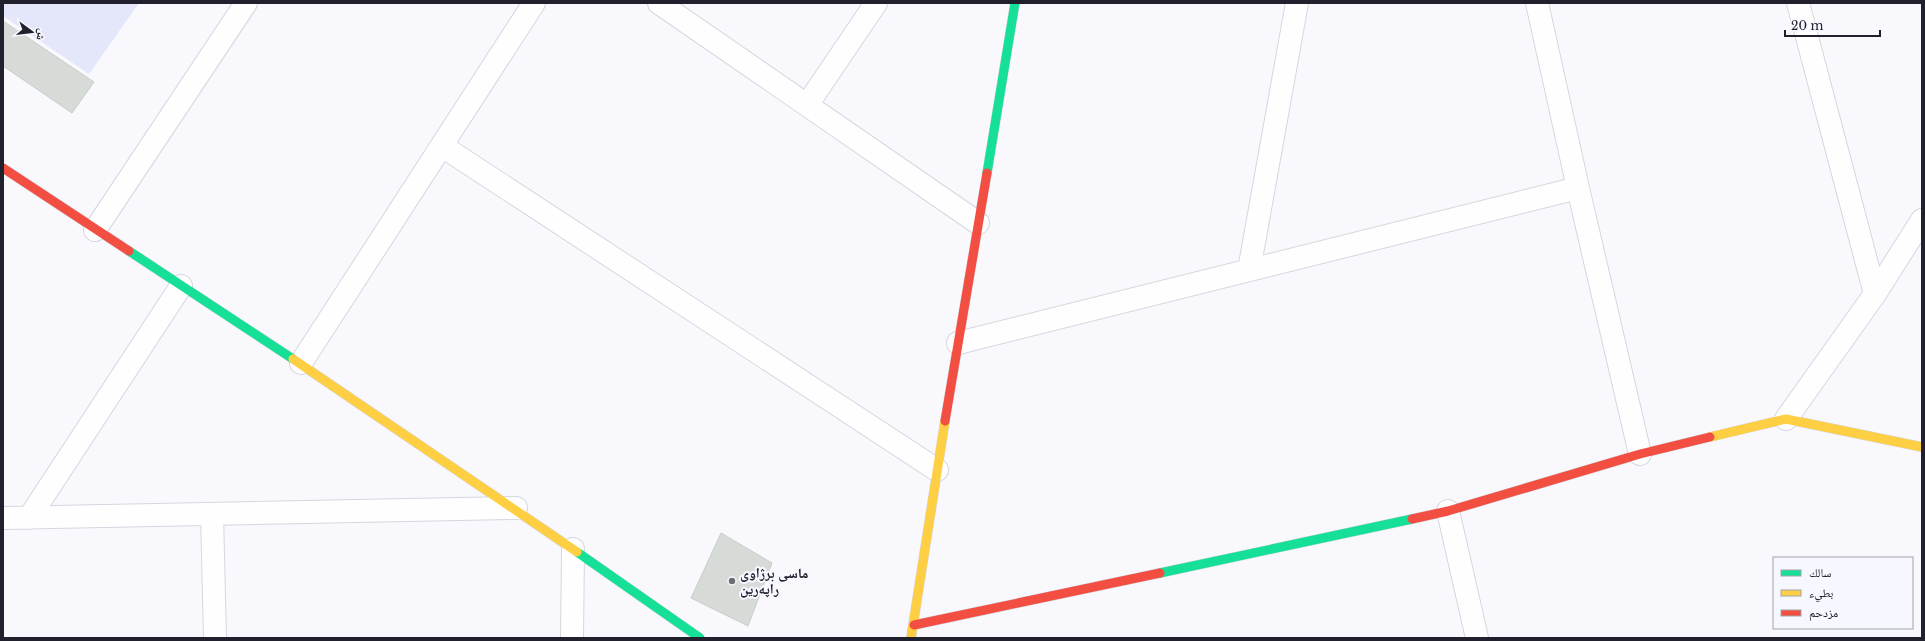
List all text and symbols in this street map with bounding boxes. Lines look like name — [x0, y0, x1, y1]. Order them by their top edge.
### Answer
north arrow — [12, 12, 52, 52]
scale bar — [1785, 12, 1880, 38]
text: 20 m — [1791, 18, 1823, 33]
text: ش — [32, 27, 50, 42]
legend — [1773, 557, 1913, 629]
place label: ماسی برژاوی راپەرین — [740, 564, 808, 598]
text: سالك — [1809, 565, 1831, 580]
marker: ماسی برژاوی راپەرین — [727, 576, 737, 586]
text: بطيء — [1809, 585, 1833, 603]
text: مزدحم — [1809, 605, 1838, 621]

